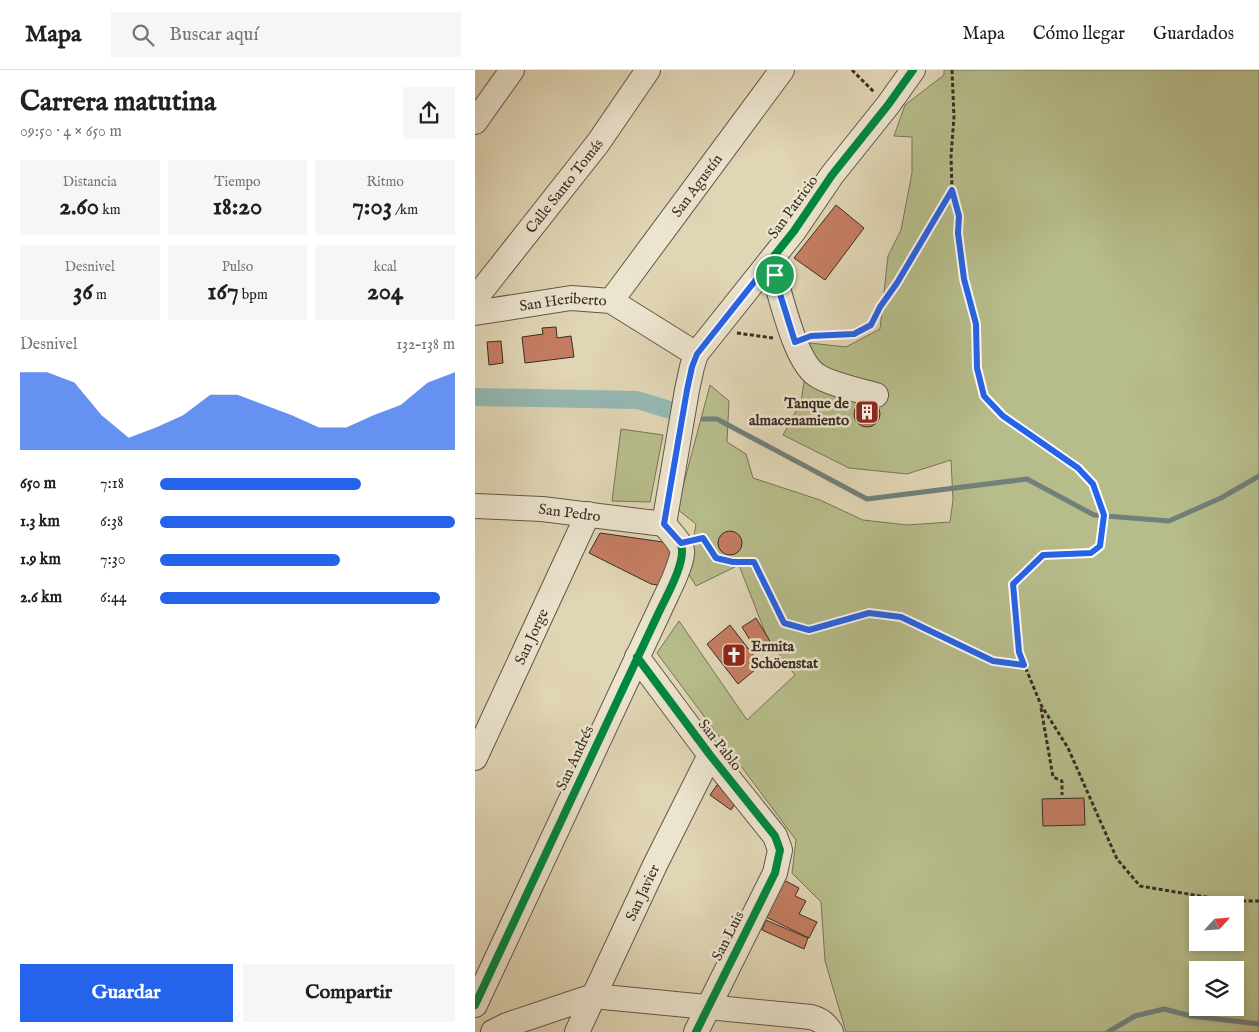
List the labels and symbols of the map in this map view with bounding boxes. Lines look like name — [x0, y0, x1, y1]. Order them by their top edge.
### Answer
street label: Calle Santo Tomás — [521, 135, 608, 237]
street label: San Agustín — [667, 150, 726, 221]
street label: San Patricio — [764, 172, 822, 242]
pin — [754, 254, 796, 296]
street label: San Heriberto — [518, 288, 608, 315]
place label: Tanque de almacenamiento — [749, 394, 849, 430]
building icon: Tanque de almacenamiento — [854, 399, 880, 425]
street label: San Pedro — [538, 499, 602, 526]
street label: San Jorge — [510, 605, 553, 668]
place label: Ermita Schöenstat — [751, 637, 819, 673]
church icon: Ermita Schöenstat — [721, 642, 747, 668]
street label: San Pablo — [694, 715, 746, 775]
street label: San Andrés — [552, 723, 598, 793]
street label: San Javier — [621, 861, 664, 924]
north arrow — [1189, 896, 1244, 951]
street label: San Luis — [707, 908, 749, 964]

